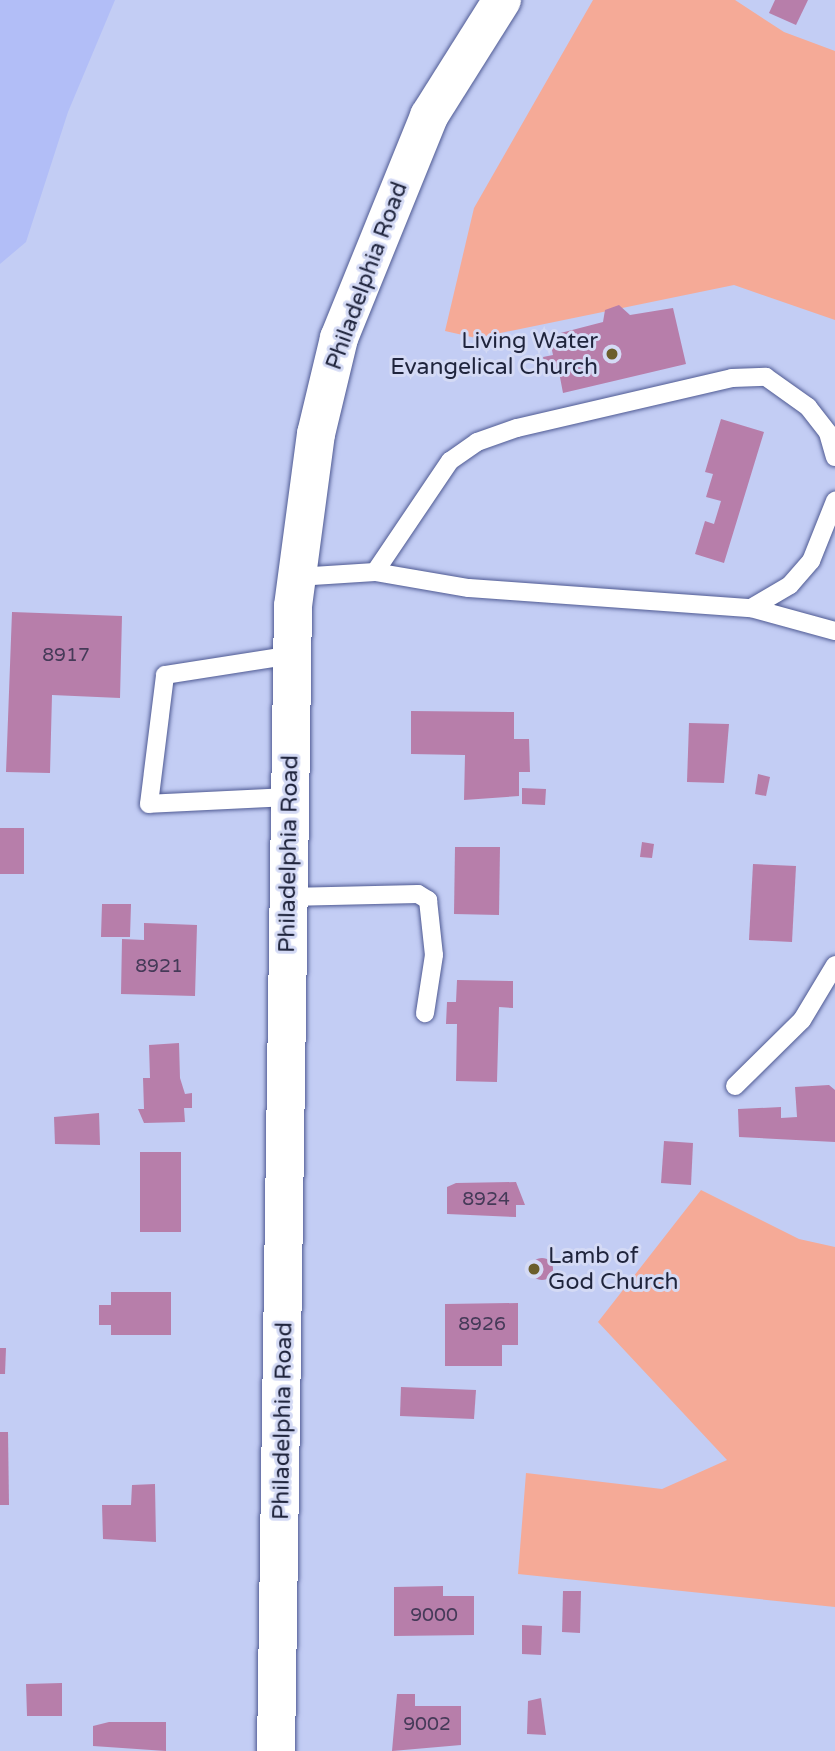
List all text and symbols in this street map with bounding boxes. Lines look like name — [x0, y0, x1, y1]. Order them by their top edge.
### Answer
street label: Philadelphia Road — [320, 178, 414, 374]
place label: Living Water Evangelical Church — [390, 327, 598, 381]
marker: Living Water Evangelical Church — [604, 346, 620, 362]
house number: 8917 — [42, 645, 90, 667]
street label: Philadelphia Road — [273, 755, 305, 953]
house number: 8921 — [135, 956, 183, 978]
house number: 8924 — [462, 1189, 510, 1211]
place label: Lamb of God Church — [548, 1242, 679, 1296]
marker: Lamb of God Church — [526, 1261, 542, 1277]
house number: 8926 — [458, 1314, 506, 1336]
street label: Philadelphia Road — [267, 1322, 299, 1520]
house number: 9000 — [410, 1605, 458, 1627]
house number: 9002 — [403, 1714, 451, 1736]

